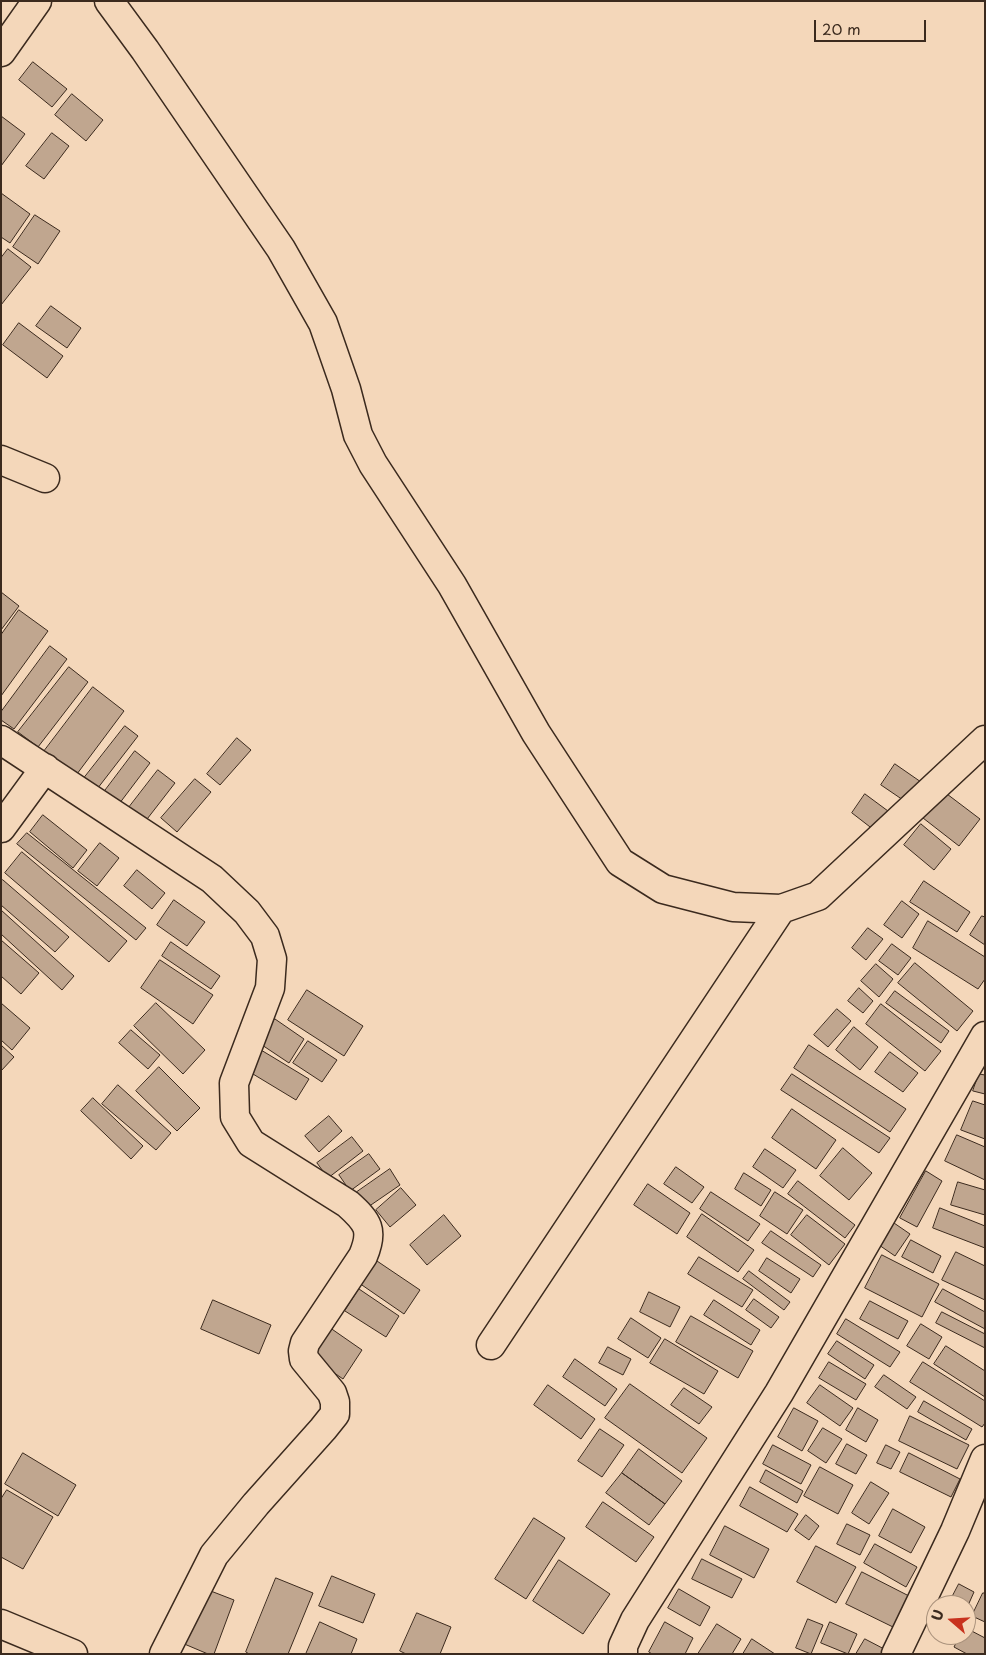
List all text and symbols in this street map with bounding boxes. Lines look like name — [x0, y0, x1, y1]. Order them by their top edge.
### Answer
scale bar — [816, 10, 928, 42]
text: 20 m — [822, 17, 861, 40]
north arrow — [926, 1595, 976, 1645]
text: U — [926, 1607, 949, 1624]

